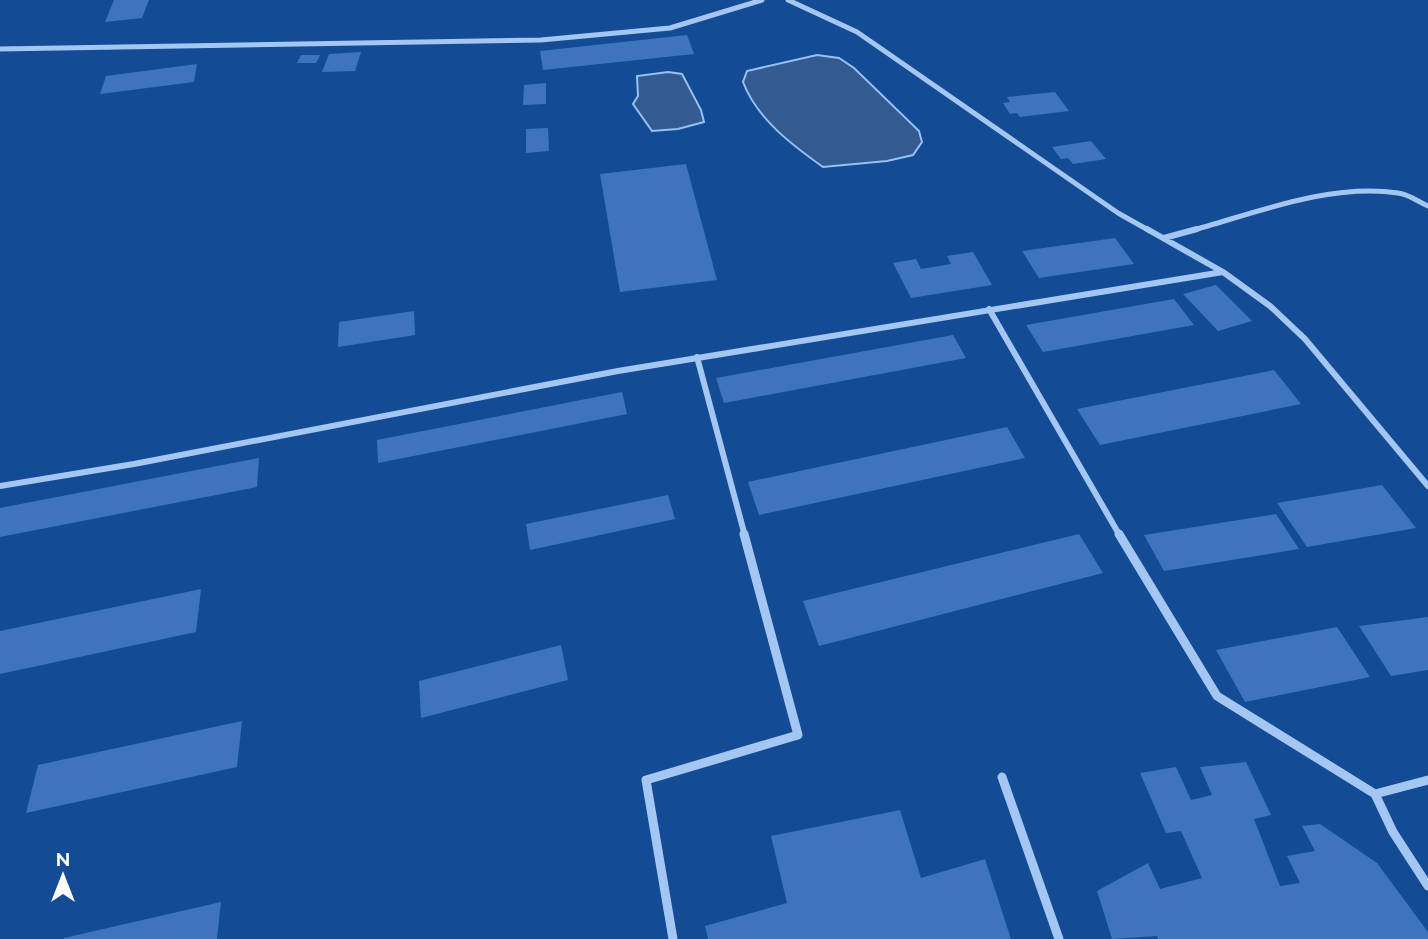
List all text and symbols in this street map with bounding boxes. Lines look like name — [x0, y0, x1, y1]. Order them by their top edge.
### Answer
north arrow — [28, 841, 98, 911]
text: N — [56, 848, 70, 870]

